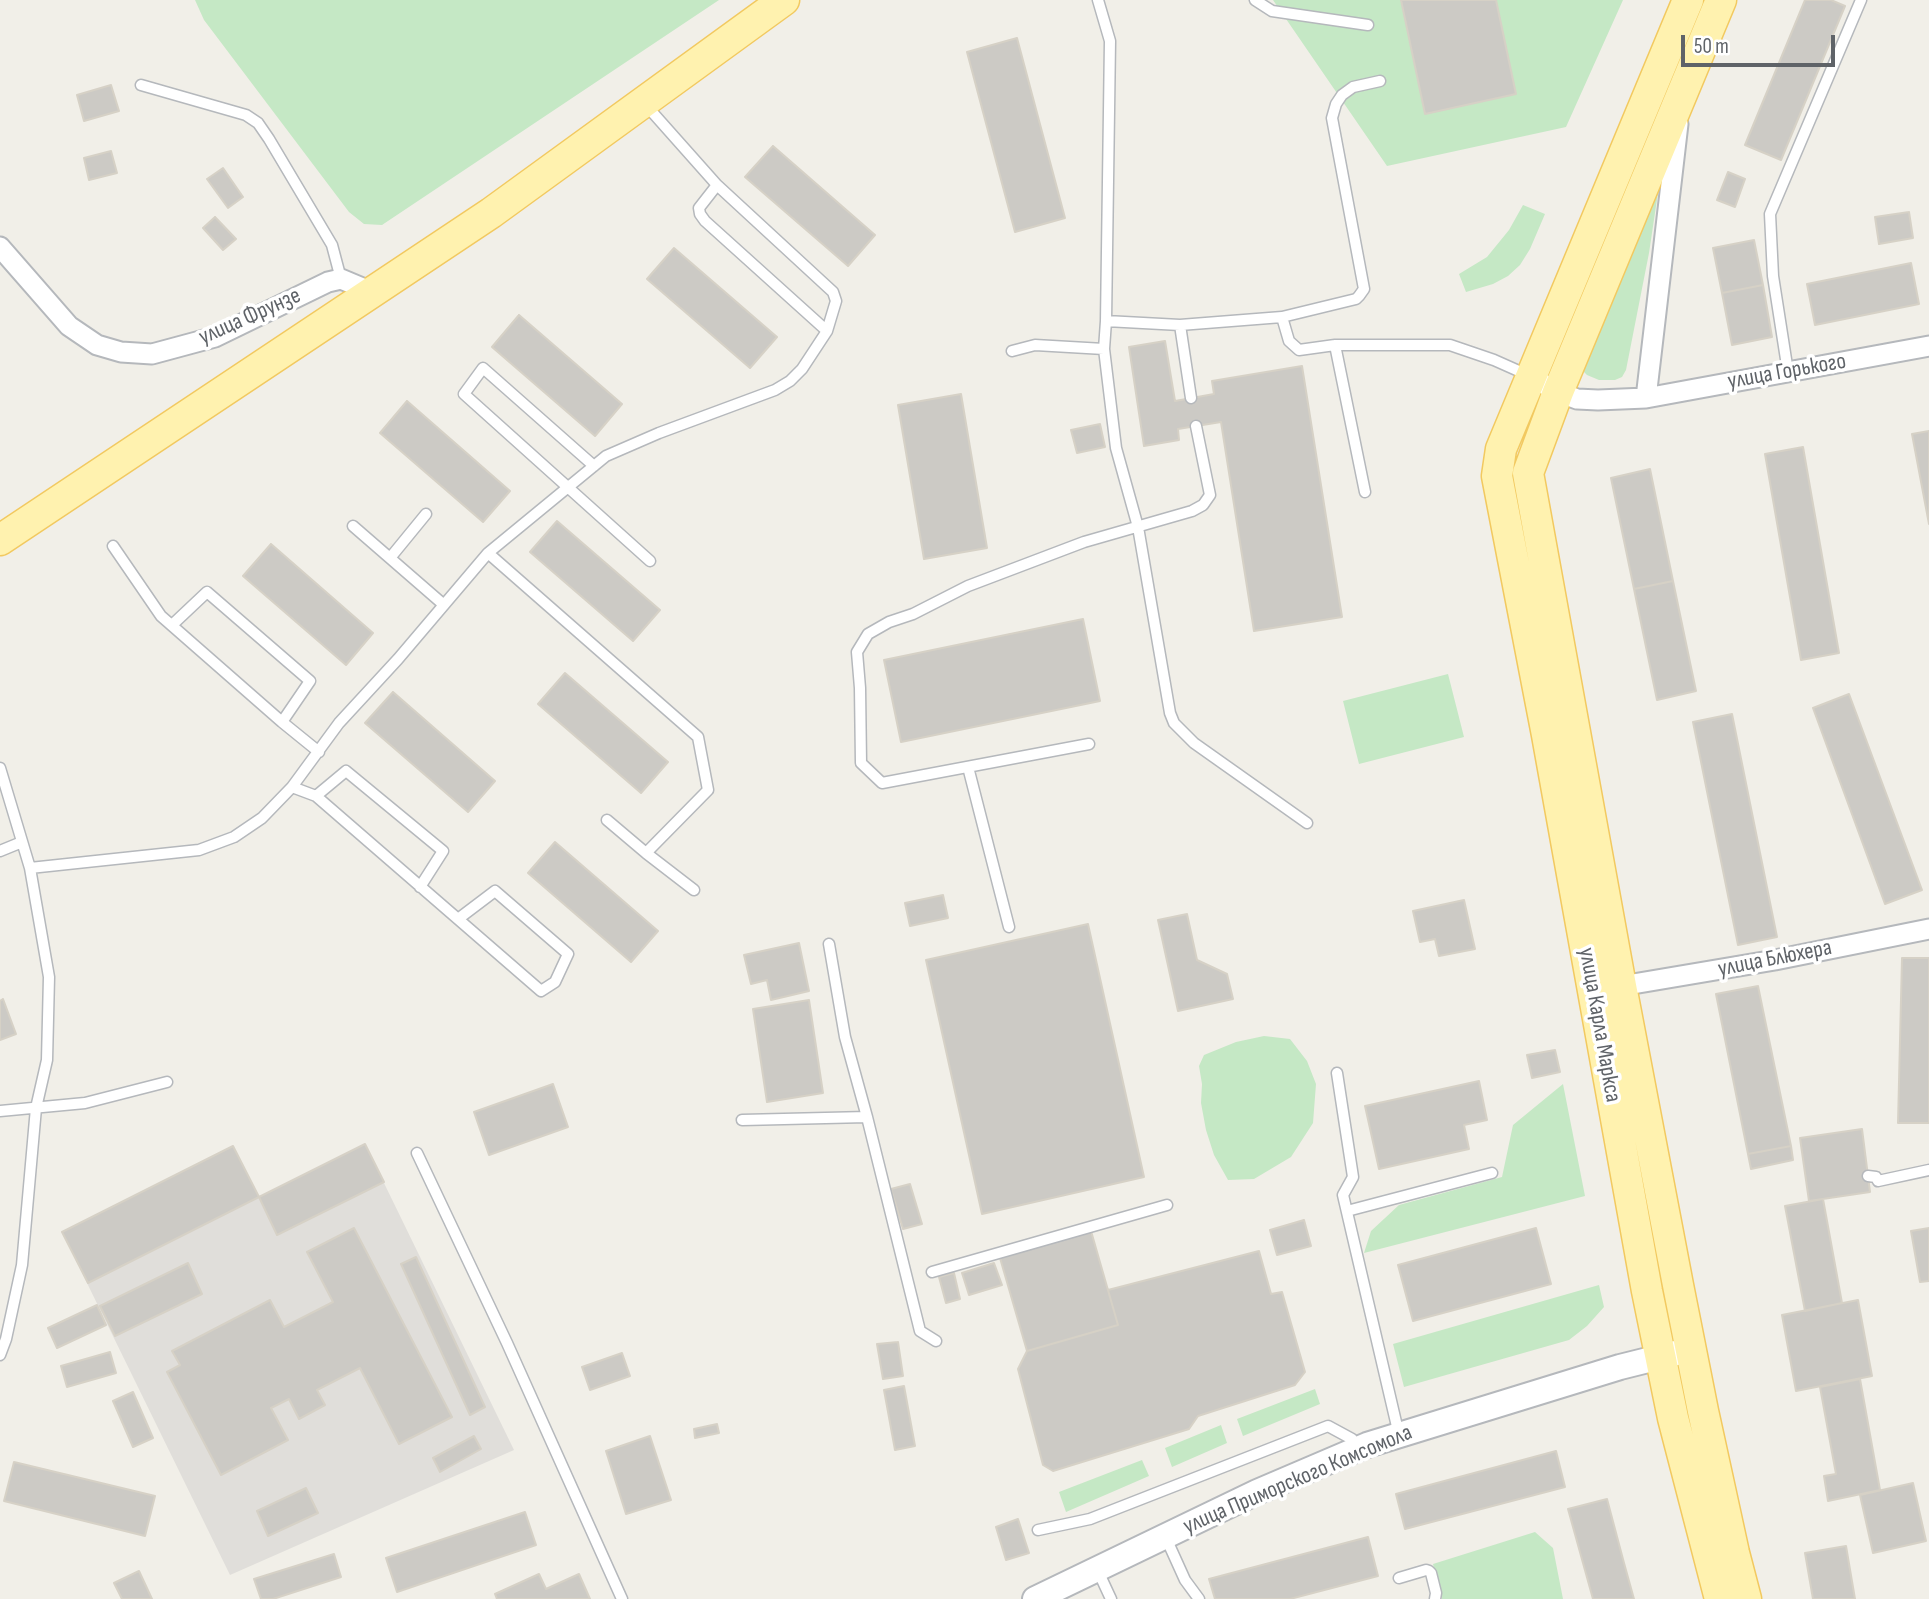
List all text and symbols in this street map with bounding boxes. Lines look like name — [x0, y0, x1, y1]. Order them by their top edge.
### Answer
scale bar — [1684, 21, 1838, 65]
text: 50 m — [1694, 34, 1729, 59]
street label: улица Фрунзе — [195, 282, 305, 352]
street label: улица Горького — [1726, 348, 1848, 396]
street label: улица Блюхера — [1716, 934, 1834, 984]
street label: улица Карла Маркса — [1572, 946, 1626, 1104]
street label: улица Приморского Комсомола — [1179, 1419, 1417, 1541]

